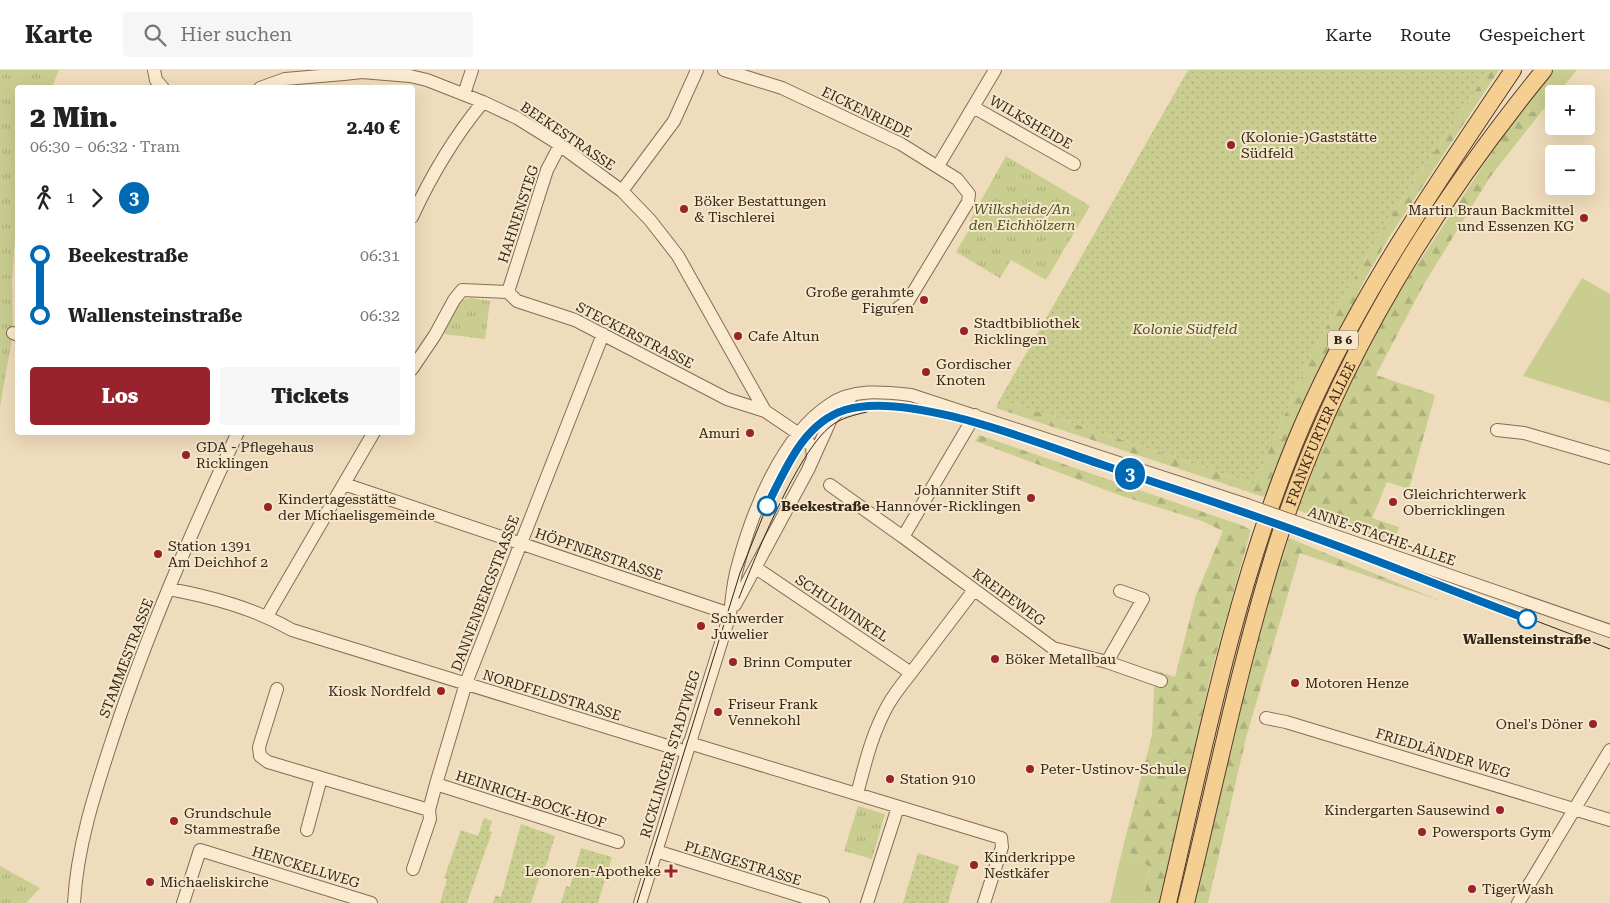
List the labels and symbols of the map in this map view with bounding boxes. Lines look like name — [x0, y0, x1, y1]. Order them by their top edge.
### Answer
street label: EICKENRIEDE — [819, 83, 915, 141]
street label: WILKSHEIDE — [987, 92, 1075, 152]
street label: BEEKESTRASSE — [518, 98, 618, 174]
place label: (Kolonie-)Gaststätte Südfeld — [1241, 129, 1377, 161]
marker: (Kolonie-)Gaststätte Südfeld — [1225, 139, 1237, 151]
street label: HAHNENSTEG — [495, 163, 541, 265]
place label: Böker Bestattungen & Tischlerei — [694, 193, 827, 225]
park label: Wilksheide/An den Eichhölzern — [969, 201, 1076, 233]
place label: Martin Braun Backmittel und Essenzen KG — [1408, 202, 1575, 234]
marker: Böker Bestattungen & Tischlerei — [678, 203, 690, 215]
marker: Martin Braun Backmittel und Essenzen KG — [1578, 212, 1590, 224]
place label: Große gerahmte Figuren — [806, 284, 914, 316]
marker: Große gerahmte Figuren — [918, 294, 930, 306]
street label: STECKERSTRASSE — [574, 298, 696, 372]
place label: Stadtbibliothek Ricklingen — [974, 315, 1080, 347]
park label: Kolonie Südfeld — [1132, 321, 1238, 337]
marker: Stadtbibliothek Ricklingen — [958, 325, 970, 337]
place label: Cafe Altun — [748, 328, 820, 344]
marker: Cafe Altun — [732, 330, 744, 342]
road number: B 6 — [1328, 330, 1358, 350]
place label: Gordischer Knoten — [936, 356, 1012, 388]
street label: FRANKFURTER ALLEE — [1282, 359, 1359, 508]
marker: Gordischer Knoten — [920, 366, 932, 378]
place label: Amuri — [699, 425, 741, 441]
marker: Amuri — [744, 427, 756, 439]
place label: GDA - Pflegehaus Ricklingen — [196, 439, 314, 471]
marker: GDA - Pflegehaus Ricklingen — [180, 449, 192, 461]
line badge: 3 — [1114, 458, 1146, 490]
place label: Johanniter Stift Hannover-Ricklingen — [875, 482, 1021, 514]
place label: Gleichrichterwerk Oberricklingen — [1403, 486, 1527, 518]
place label: Kindertagesstätte der Michaelisgemeinde — [278, 491, 435, 523]
marker: Johanniter Stift Hannover-Ricklingen — [1025, 492, 1037, 504]
marker: Beekestraße — [757, 496, 777, 516]
marker: Gleichrichterwerk Oberricklingen — [1387, 496, 1399, 508]
place label: Beekestraße — [781, 498, 870, 514]
marker: Kindertagesstätte der Michaelisgemeinde — [262, 501, 274, 513]
street label: ANNE-STACHE-ALLEE — [1306, 503, 1458, 569]
street label: DANNENBERGSTRASSE — [448, 513, 522, 673]
street label: HÖPFNERSTRASSE — [533, 525, 665, 583]
place label: Station 1391 Am Deichhof 2 — [168, 538, 268, 570]
marker: Station 1391 Am Deichhof 2 — [152, 548, 164, 560]
street label: KREIPEWEG — [970, 565, 1049, 629]
street label: SCHULWINKEL — [793, 571, 892, 645]
street label: STAMMESTRASSE — [96, 596, 156, 720]
marker: Wallensteinstraße — [1517, 609, 1537, 629]
place label: Schwerder Juwelier — [711, 610, 784, 642]
marker: Schwerder Juwelier — [695, 620, 707, 632]
place label: Wallensteinstraße — [1463, 631, 1591, 647]
place label: Böker Metallbau — [1005, 651, 1116, 667]
marker: Böker Metallbau — [989, 653, 1001, 665]
place label: Brinn Computer — [743, 654, 852, 670]
marker: Brinn Computer — [727, 656, 739, 668]
street label: NORDFELDSTRASSE — [481, 666, 623, 724]
street label: RICKLINGER STADTWEG — [637, 668, 703, 840]
place label: Motoren Henze — [1305, 675, 1409, 691]
marker: Motoren Henze — [1289, 677, 1301, 689]
place label: Kiosk Nordfeld — [328, 683, 431, 699]
marker: Kiosk Nordfeld — [435, 685, 447, 697]
place label: Friseur Frank Vennekohl — [728, 696, 818, 728]
marker: Friseur Frank Vennekohl — [712, 706, 724, 718]
place label: Onel's Döner — [1496, 716, 1583, 732]
marker: Onel's Döner — [1587, 718, 1599, 730]
street label: FRIEDLÄNDER WEG — [1374, 725, 1512, 781]
place label: Peter-Ustinov-Schule — [1040, 761, 1187, 777]
marker: Peter-Ustinov-Schule — [1024, 763, 1036, 775]
street label: HEINRICH-BOCK-HOF — [454, 767, 608, 831]
place label: Station 910 — [900, 771, 976, 787]
marker: Station 910 — [884, 773, 896, 785]
place label: Kindergarten Sausewind — [1324, 802, 1490, 818]
marker: Kindergarten Sausewind — [1494, 804, 1506, 816]
place label: Grundschule Stammestraße — [184, 805, 280, 837]
marker: Grundschule Stammestraße — [168, 815, 180, 827]
place label: Powersports Gym — [1432, 824, 1552, 840]
marker: Powersports Gym — [1416, 826, 1428, 838]
street label: PLENGESTRASSE — [682, 838, 804, 888]
street label: HENCKELLWEG — [250, 843, 362, 891]
place label: Kinderkrippe Nestkäfer — [984, 849, 1076, 881]
marker: Kinderkrippe Nestkäfer — [968, 859, 980, 871]
place label: Leonoren-Apotheke — [525, 863, 661, 879]
marker: Leonoren-Apotheke — [665, 865, 677, 877]
place label: Michaeliskirche — [160, 874, 269, 890]
marker: Michaeliskirche — [144, 876, 156, 888]
place label: TigerWash — [1482, 881, 1554, 897]
marker: TigerWash — [1466, 883, 1478, 895]

